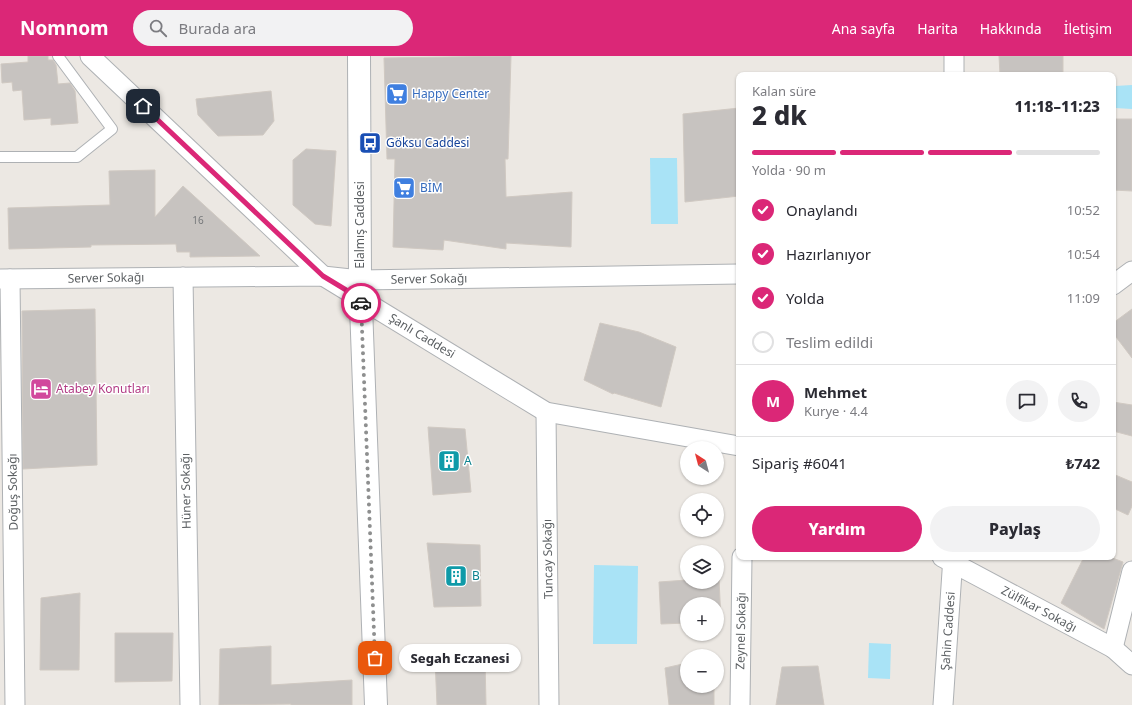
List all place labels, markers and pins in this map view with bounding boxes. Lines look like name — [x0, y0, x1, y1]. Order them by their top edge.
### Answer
supermarket icon: Happy Center — [384, 81, 410, 107]
place label: Happy Center — [412, 85, 489, 102]
pin — [126, 89, 160, 123]
bus stop icon: Göksu Caddesi — [357, 130, 383, 156]
place label: Göksu Caddesi — [386, 134, 469, 151]
supermarket icon: BİM — [391, 175, 417, 201]
place label: BİM — [420, 179, 443, 196]
hotel icon: Atabey Konutları — [28, 376, 54, 402]
place label: Atabey Konutları — [56, 380, 150, 397]
building icon: A — [436, 448, 462, 474]
place label: A — [464, 452, 472, 469]
building icon: B — [443, 563, 469, 589]
place label: B — [472, 567, 480, 584]
pin — [358, 641, 392, 675]
callout: Segah Eczanesi — [399, 644, 521, 672]

